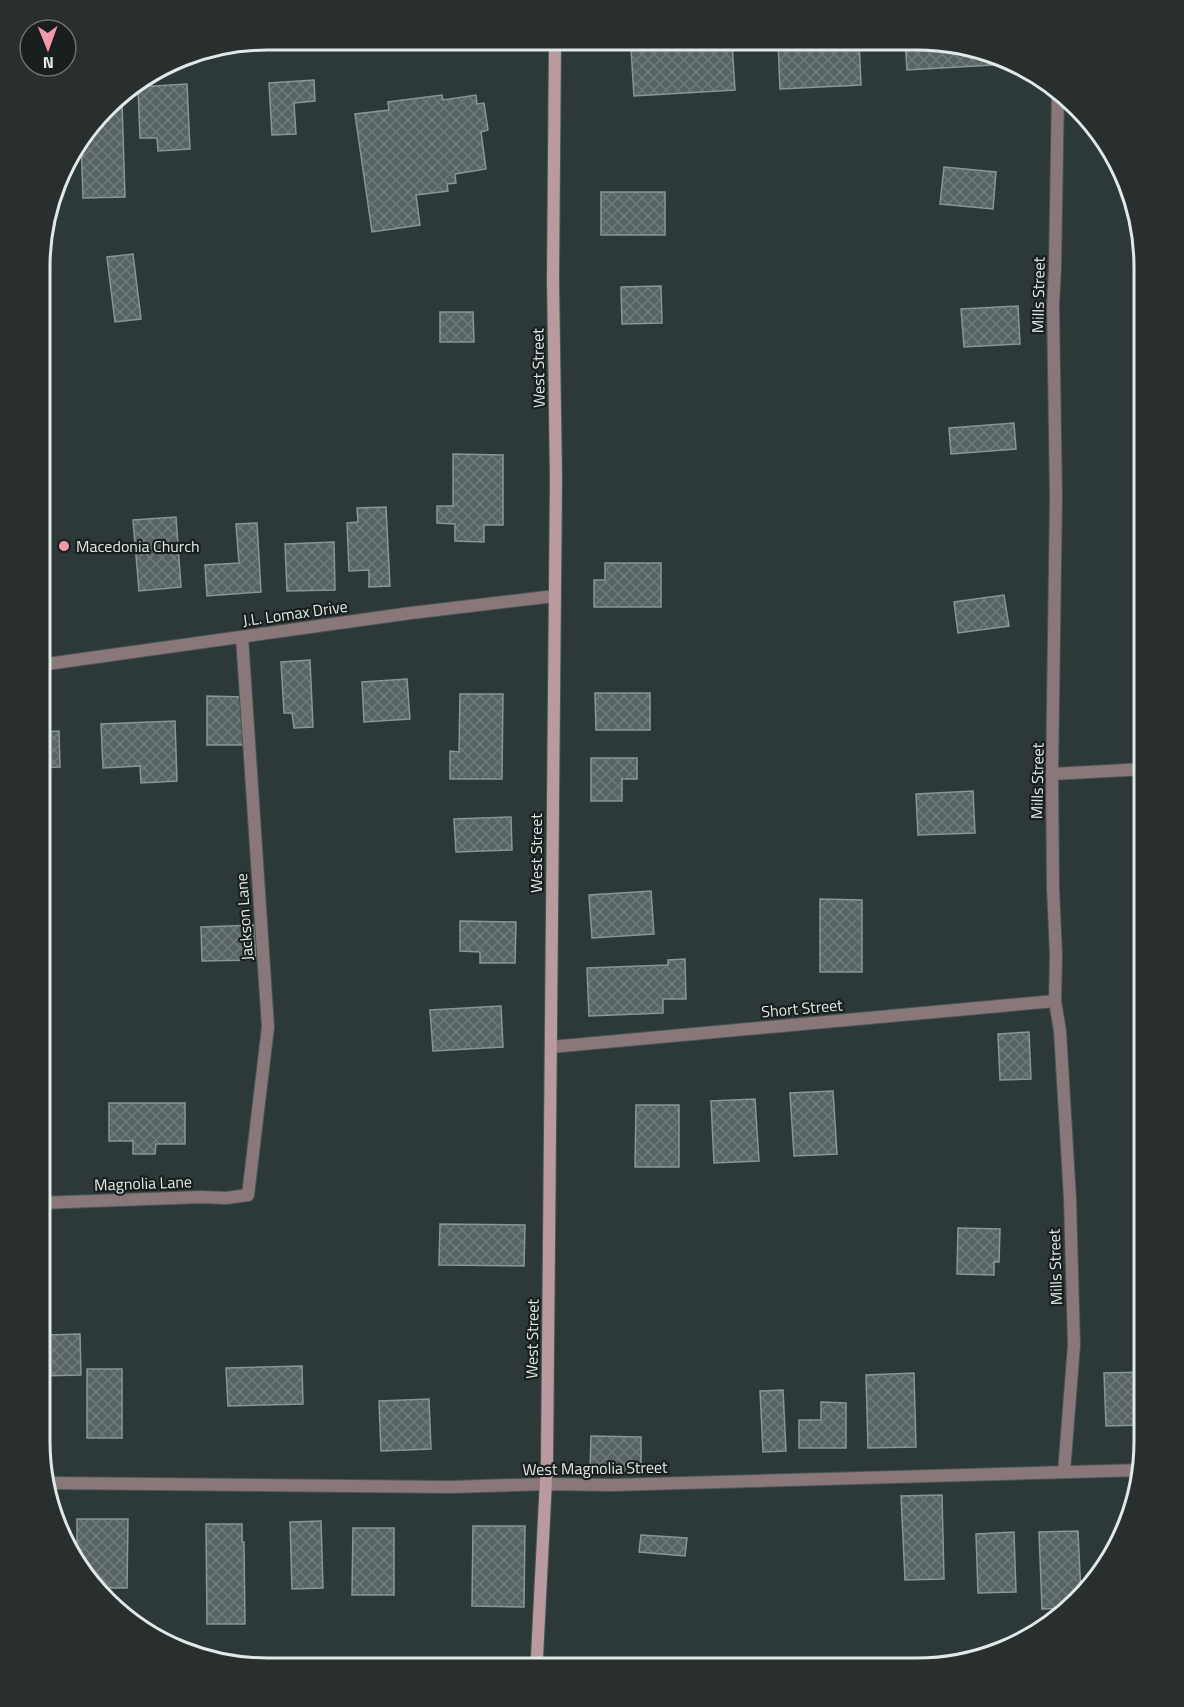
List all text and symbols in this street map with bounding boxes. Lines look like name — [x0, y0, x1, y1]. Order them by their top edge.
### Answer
north arrow — [18, 18, 78, 78]
text: N — [43, 51, 54, 75]
street label: Mills Street — [1025, 256, 1051, 333]
street label: West Street — [525, 328, 551, 408]
place label: Macedonia Church — [76, 534, 200, 558]
marker: Macedonia Church — [57, 539, 71, 553]
street label: J.L. Lomax Drive — [241, 594, 349, 632]
street label: Mills Street — [1024, 742, 1050, 819]
street label: West Street — [524, 813, 548, 893]
street label: Jackson Lane — [229, 872, 259, 962]
street label: Short Street — [760, 992, 844, 1024]
street label: Magnolia Lane — [94, 1169, 192, 1197]
street label: Mills Street — [1042, 1228, 1068, 1306]
street label: West Street — [519, 1299, 545, 1379]
street label: West Magnolia Street — [522, 1455, 668, 1481]

